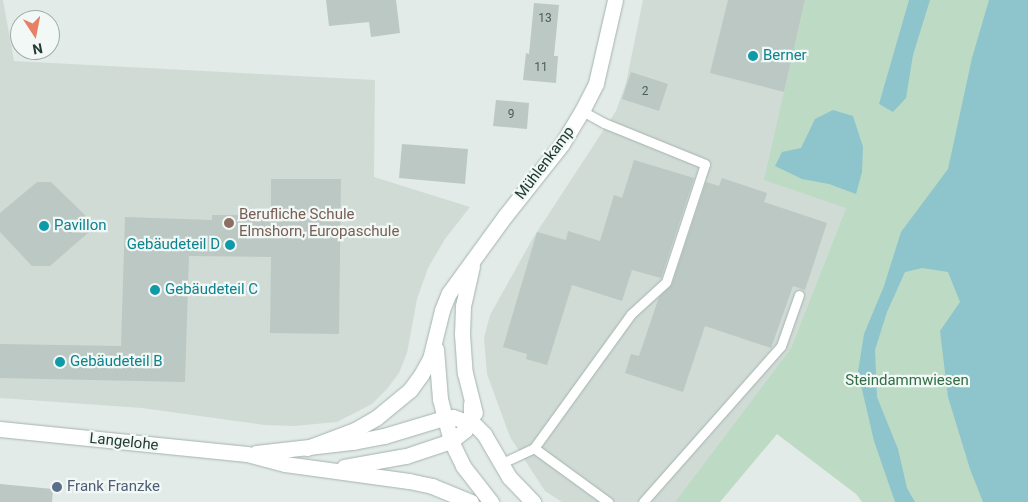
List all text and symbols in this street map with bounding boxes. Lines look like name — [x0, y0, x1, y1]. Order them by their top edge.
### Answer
north arrow — [10, 10, 60, 60]
house number: 13 — [538, 12, 552, 26]
text: N — [31, 40, 44, 58]
place label: Berner — [763, 47, 807, 65]
marker: Berner — [747, 50, 759, 62]
house number: 11 — [534, 61, 548, 75]
house number: 2 — [642, 85, 648, 99]
house number: 9 — [508, 108, 514, 122]
street label: Mühlenkamp — [512, 123, 578, 203]
place label: Berufliche Schule Elmshorn, Europaschule — [239, 205, 399, 240]
place label: Pavillon — [54, 217, 106, 235]
marker: Berufliche Schule Elmshorn, Europaschule — [223, 217, 235, 229]
marker: Pavillon — [38, 220, 50, 232]
place label: Gebäudeteil D — [127, 236, 220, 254]
marker: Gebäudeteil D — [224, 239, 236, 251]
place label: Gebäudeteil C — [165, 281, 258, 299]
marker: Gebäudeteil C — [149, 284, 161, 296]
place label: Gebäudeteil B — [70, 353, 163, 371]
marker: Gebäudeteil B — [54, 356, 66, 368]
park label: Steindammwiesen — [845, 372, 969, 390]
street label: Langelohe — [89, 429, 159, 455]
place label: Frank Franzke — [67, 478, 160, 496]
marker: Frank Franzke — [51, 481, 63, 493]

